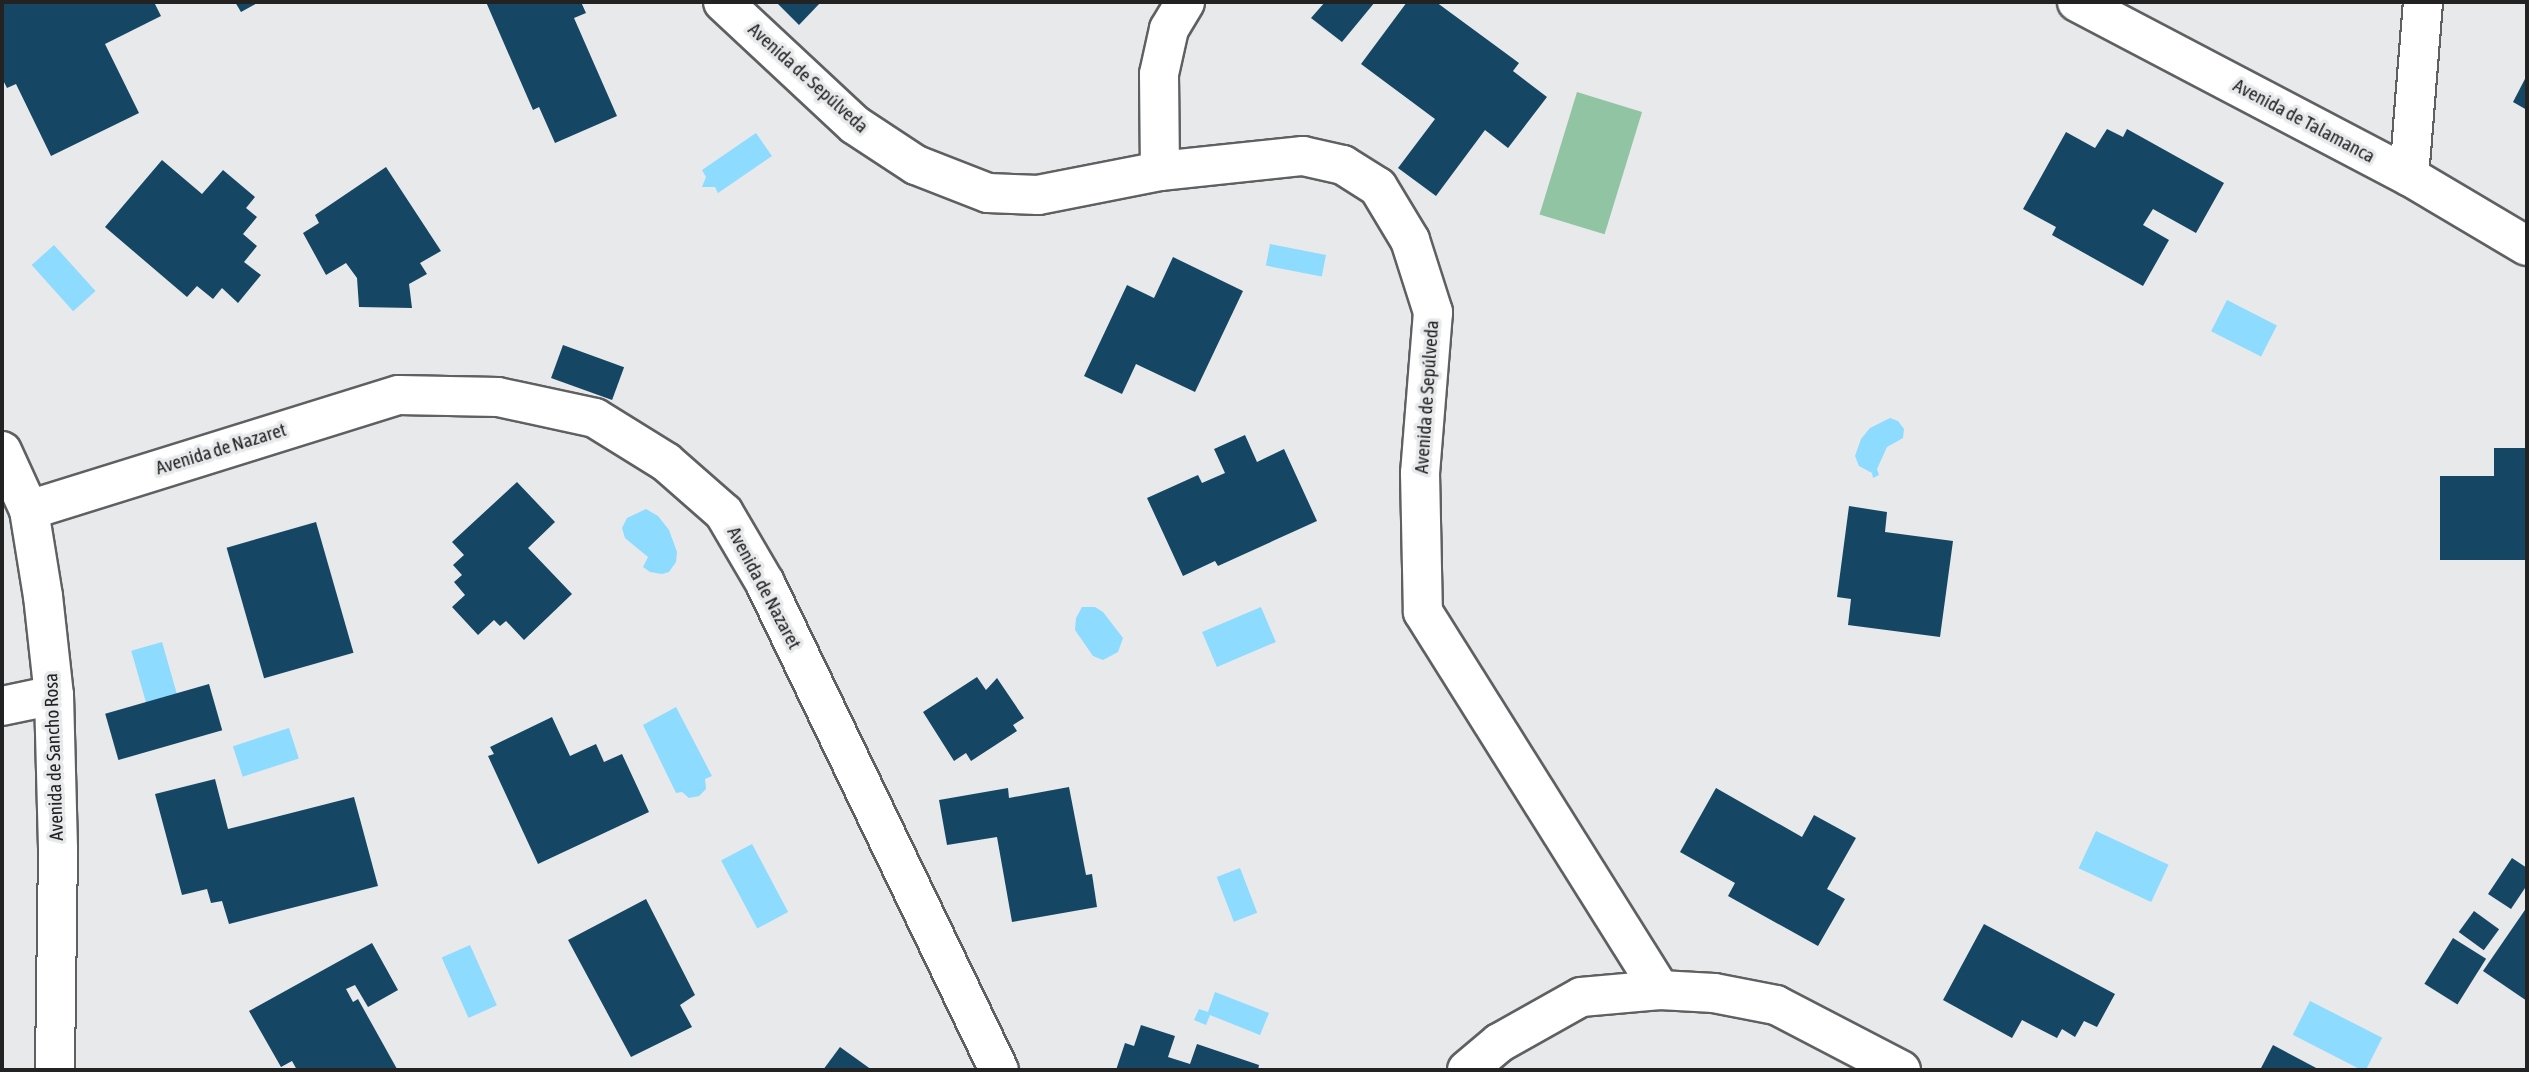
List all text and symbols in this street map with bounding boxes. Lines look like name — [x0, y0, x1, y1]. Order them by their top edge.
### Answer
street label: Avenida de Sepúlveda — [743, 18, 873, 138]
street label: Avenida de Talamanca — [2229, 74, 2379, 168]
street label: Avenida de Sepúlveda — [1410, 320, 1444, 474]
street label: Avenida de Nazaret — [153, 418, 289, 480]
street label: Avenida de Nazaret — [722, 523, 806, 653]
street label: Avenida de Sancho Rosa — [40, 673, 68, 841]

